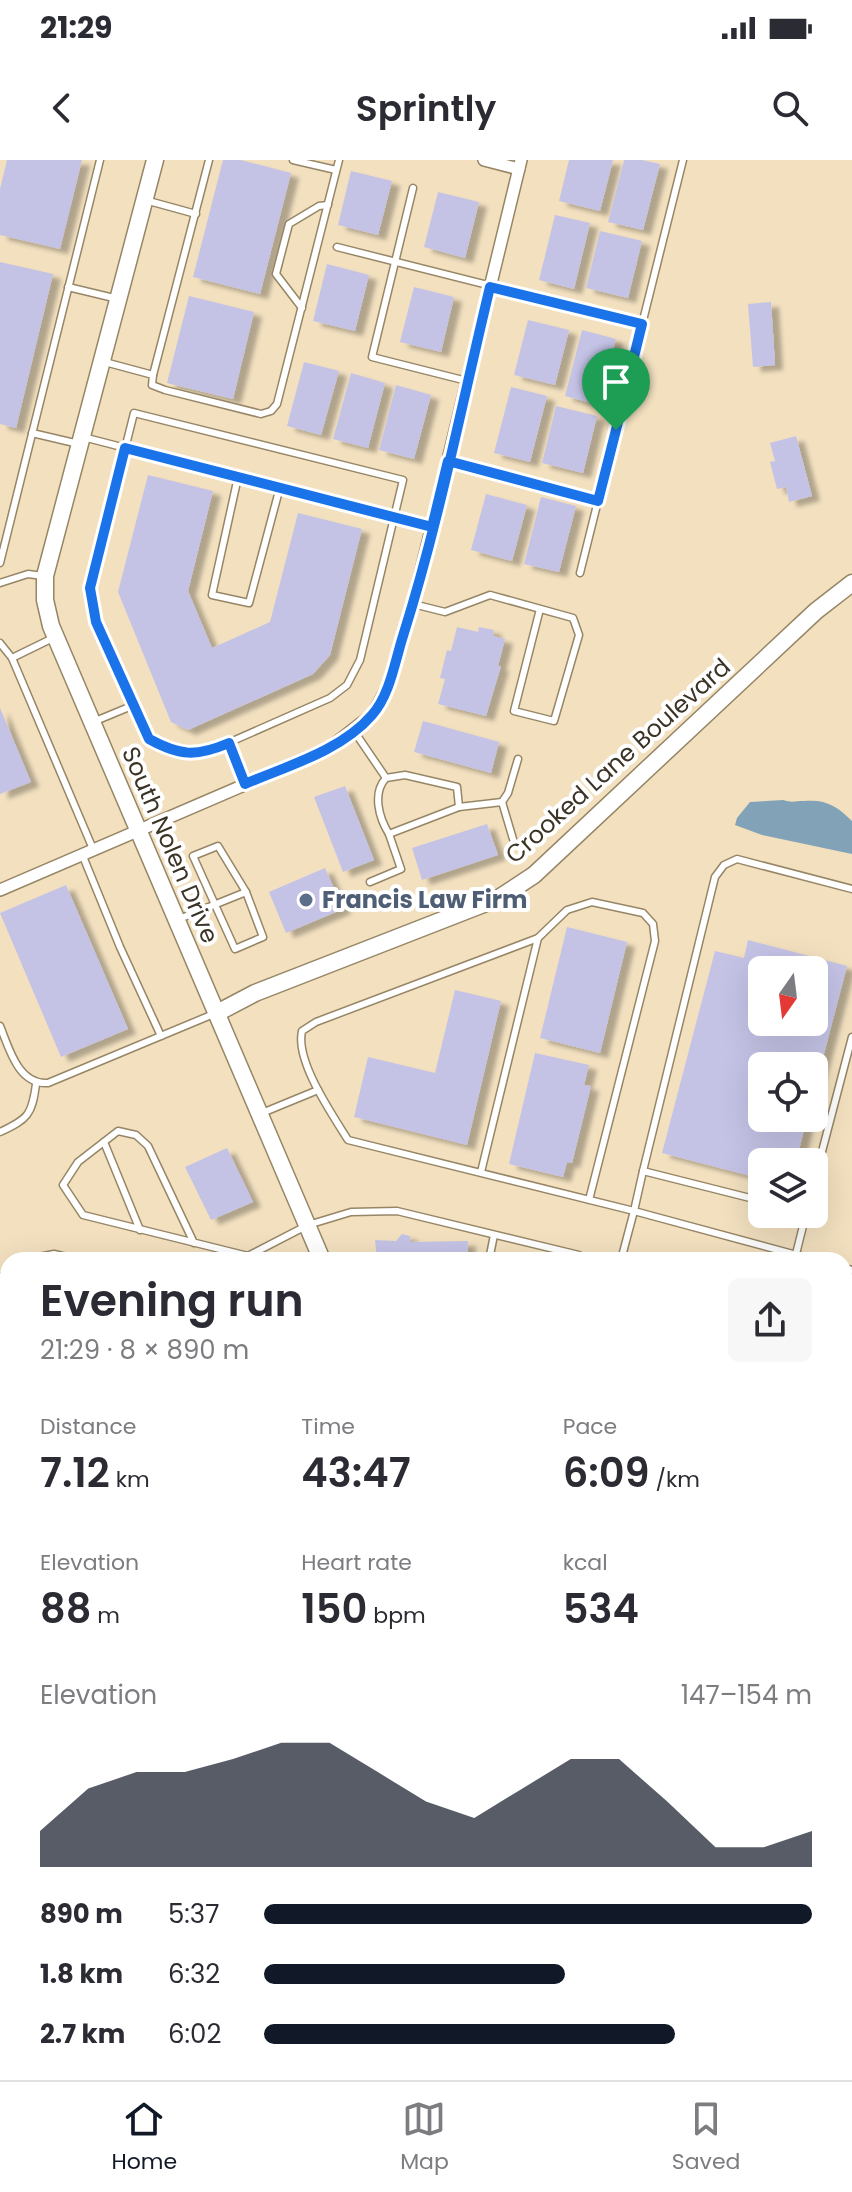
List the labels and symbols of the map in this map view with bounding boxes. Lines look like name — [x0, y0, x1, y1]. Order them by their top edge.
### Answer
pin — [582, 348, 650, 430]
street label: Crooked Lane Boulevard — [498, 651, 737, 871]
street label: South Nolen Drive — [114, 742, 227, 948]
place label: Francis Law Firm — [322, 883, 527, 916]
marker: Francis Law Firm — [297, 891, 315, 909]
north arrow — [748, 956, 828, 1036]

